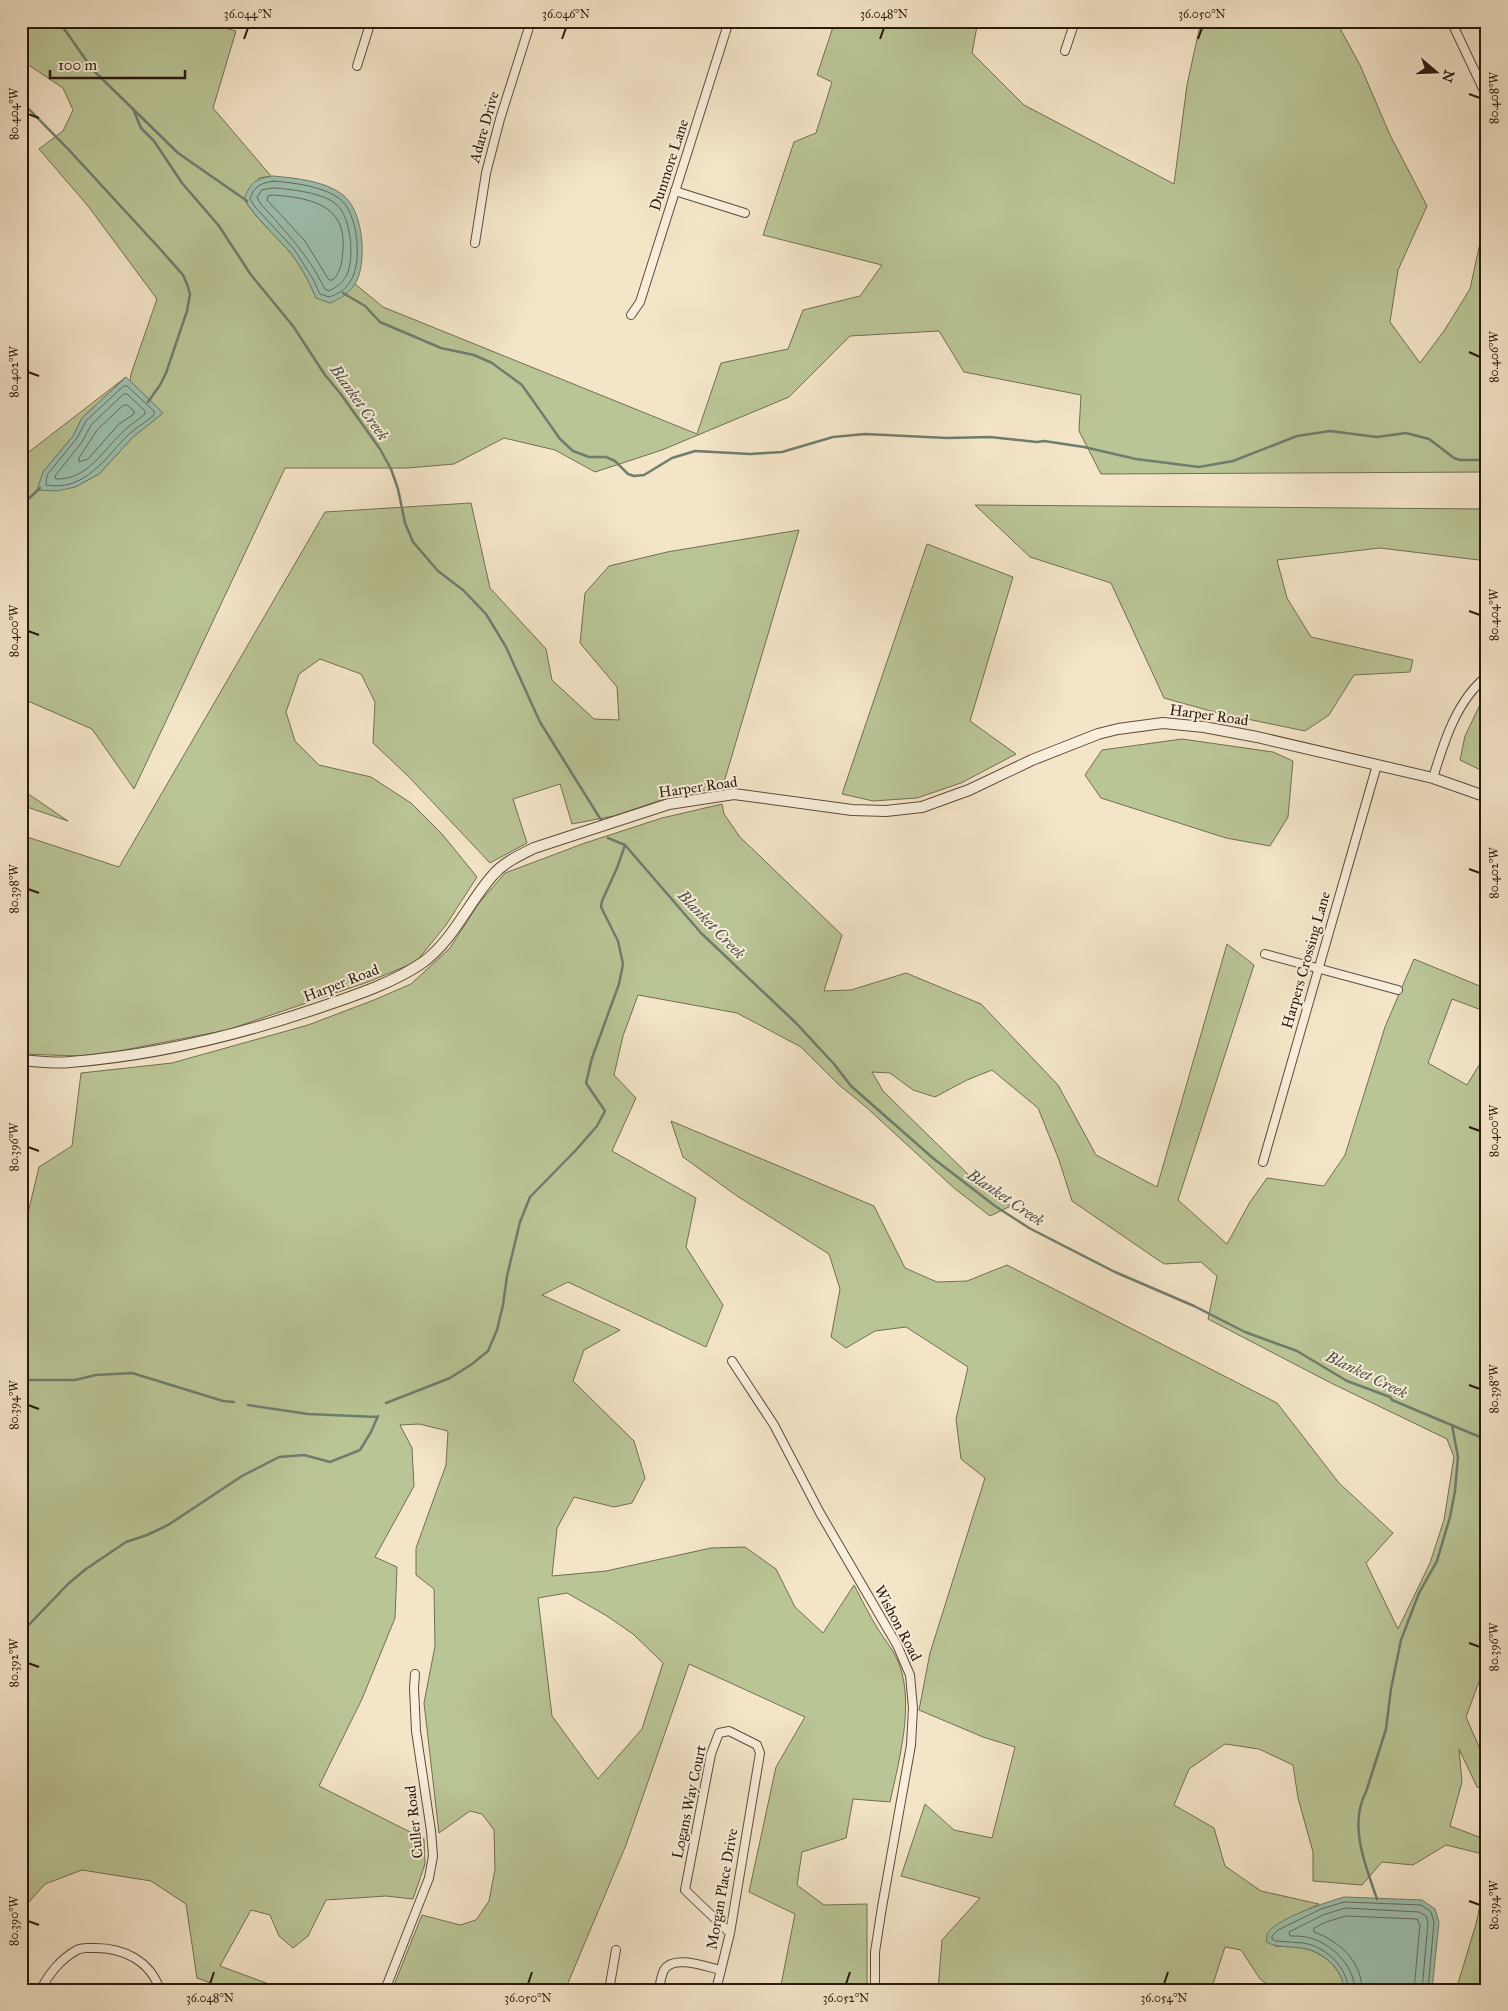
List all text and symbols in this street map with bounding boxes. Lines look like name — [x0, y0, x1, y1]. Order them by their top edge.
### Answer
text: 36.044°N — [224, 7, 272, 21]
text: 36.046°N — [542, 7, 590, 21]
text: 36.048°N — [860, 7, 908, 21]
text: 36.050°N — [1178, 7, 1226, 21]
scale bar — [50, 48, 185, 80]
north arrow — [1410, 48, 1460, 98]
text: 100 m — [58, 56, 98, 74]
text: N — [1438, 68, 1458, 85]
text: 80.408°W — [1487, 72, 1501, 124]
text: 80.404°W — [7, 87, 21, 140]
street label: Adare Drive — [465, 89, 503, 166]
street label: Dunmore Lane — [646, 117, 692, 213]
text: 80.406°W — [1487, 331, 1501, 383]
text: 80.402°W — [7, 346, 21, 398]
water label: Blanket Creek — [326, 360, 393, 444]
text: 80.404°W — [1487, 588, 1501, 641]
text: 80.400°W — [7, 604, 21, 657]
street label: Harper Road — [1168, 701, 1250, 730]
street label: Harper Road — [657, 772, 739, 801]
text: 80.402°W — [1487, 847, 1501, 899]
text: 80.398°W — [7, 864, 21, 914]
water label: Blanket Creek — [673, 885, 749, 963]
street label: Harpers Crossing Lane — [1278, 889, 1334, 1031]
street label: Harper Road — [301, 960, 382, 1006]
text: 80.400°W — [1487, 1104, 1501, 1157]
text: 80.396°W — [7, 1122, 21, 1172]
water label: Blanket Creek — [963, 1164, 1048, 1230]
water label: Blanket Creek — [1322, 1346, 1411, 1402]
text: 80.398°W — [1487, 1364, 1501, 1414]
text: 80.394°W — [7, 1380, 21, 1430]
street label: Wishon Road — [871, 1582, 926, 1664]
text: 80.396°W — [1487, 1622, 1501, 1672]
text: 80.392°W — [7, 1638, 21, 1687]
street label: Logans Way Court — [668, 1743, 710, 1860]
street label: Culler Road — [401, 1784, 427, 1859]
street label: Morgan Place Drive — [702, 1827, 742, 1951]
text: 80.394°W — [1487, 1880, 1501, 1930]
text: 80.390°W — [7, 1895, 21, 1946]
text: 36.048°N — [186, 1991, 234, 2005]
text: 36.050°N — [504, 1991, 552, 2005]
text: 36.052°N — [823, 1991, 869, 2005]
text: 36.054°N — [1141, 1991, 1187, 2005]

